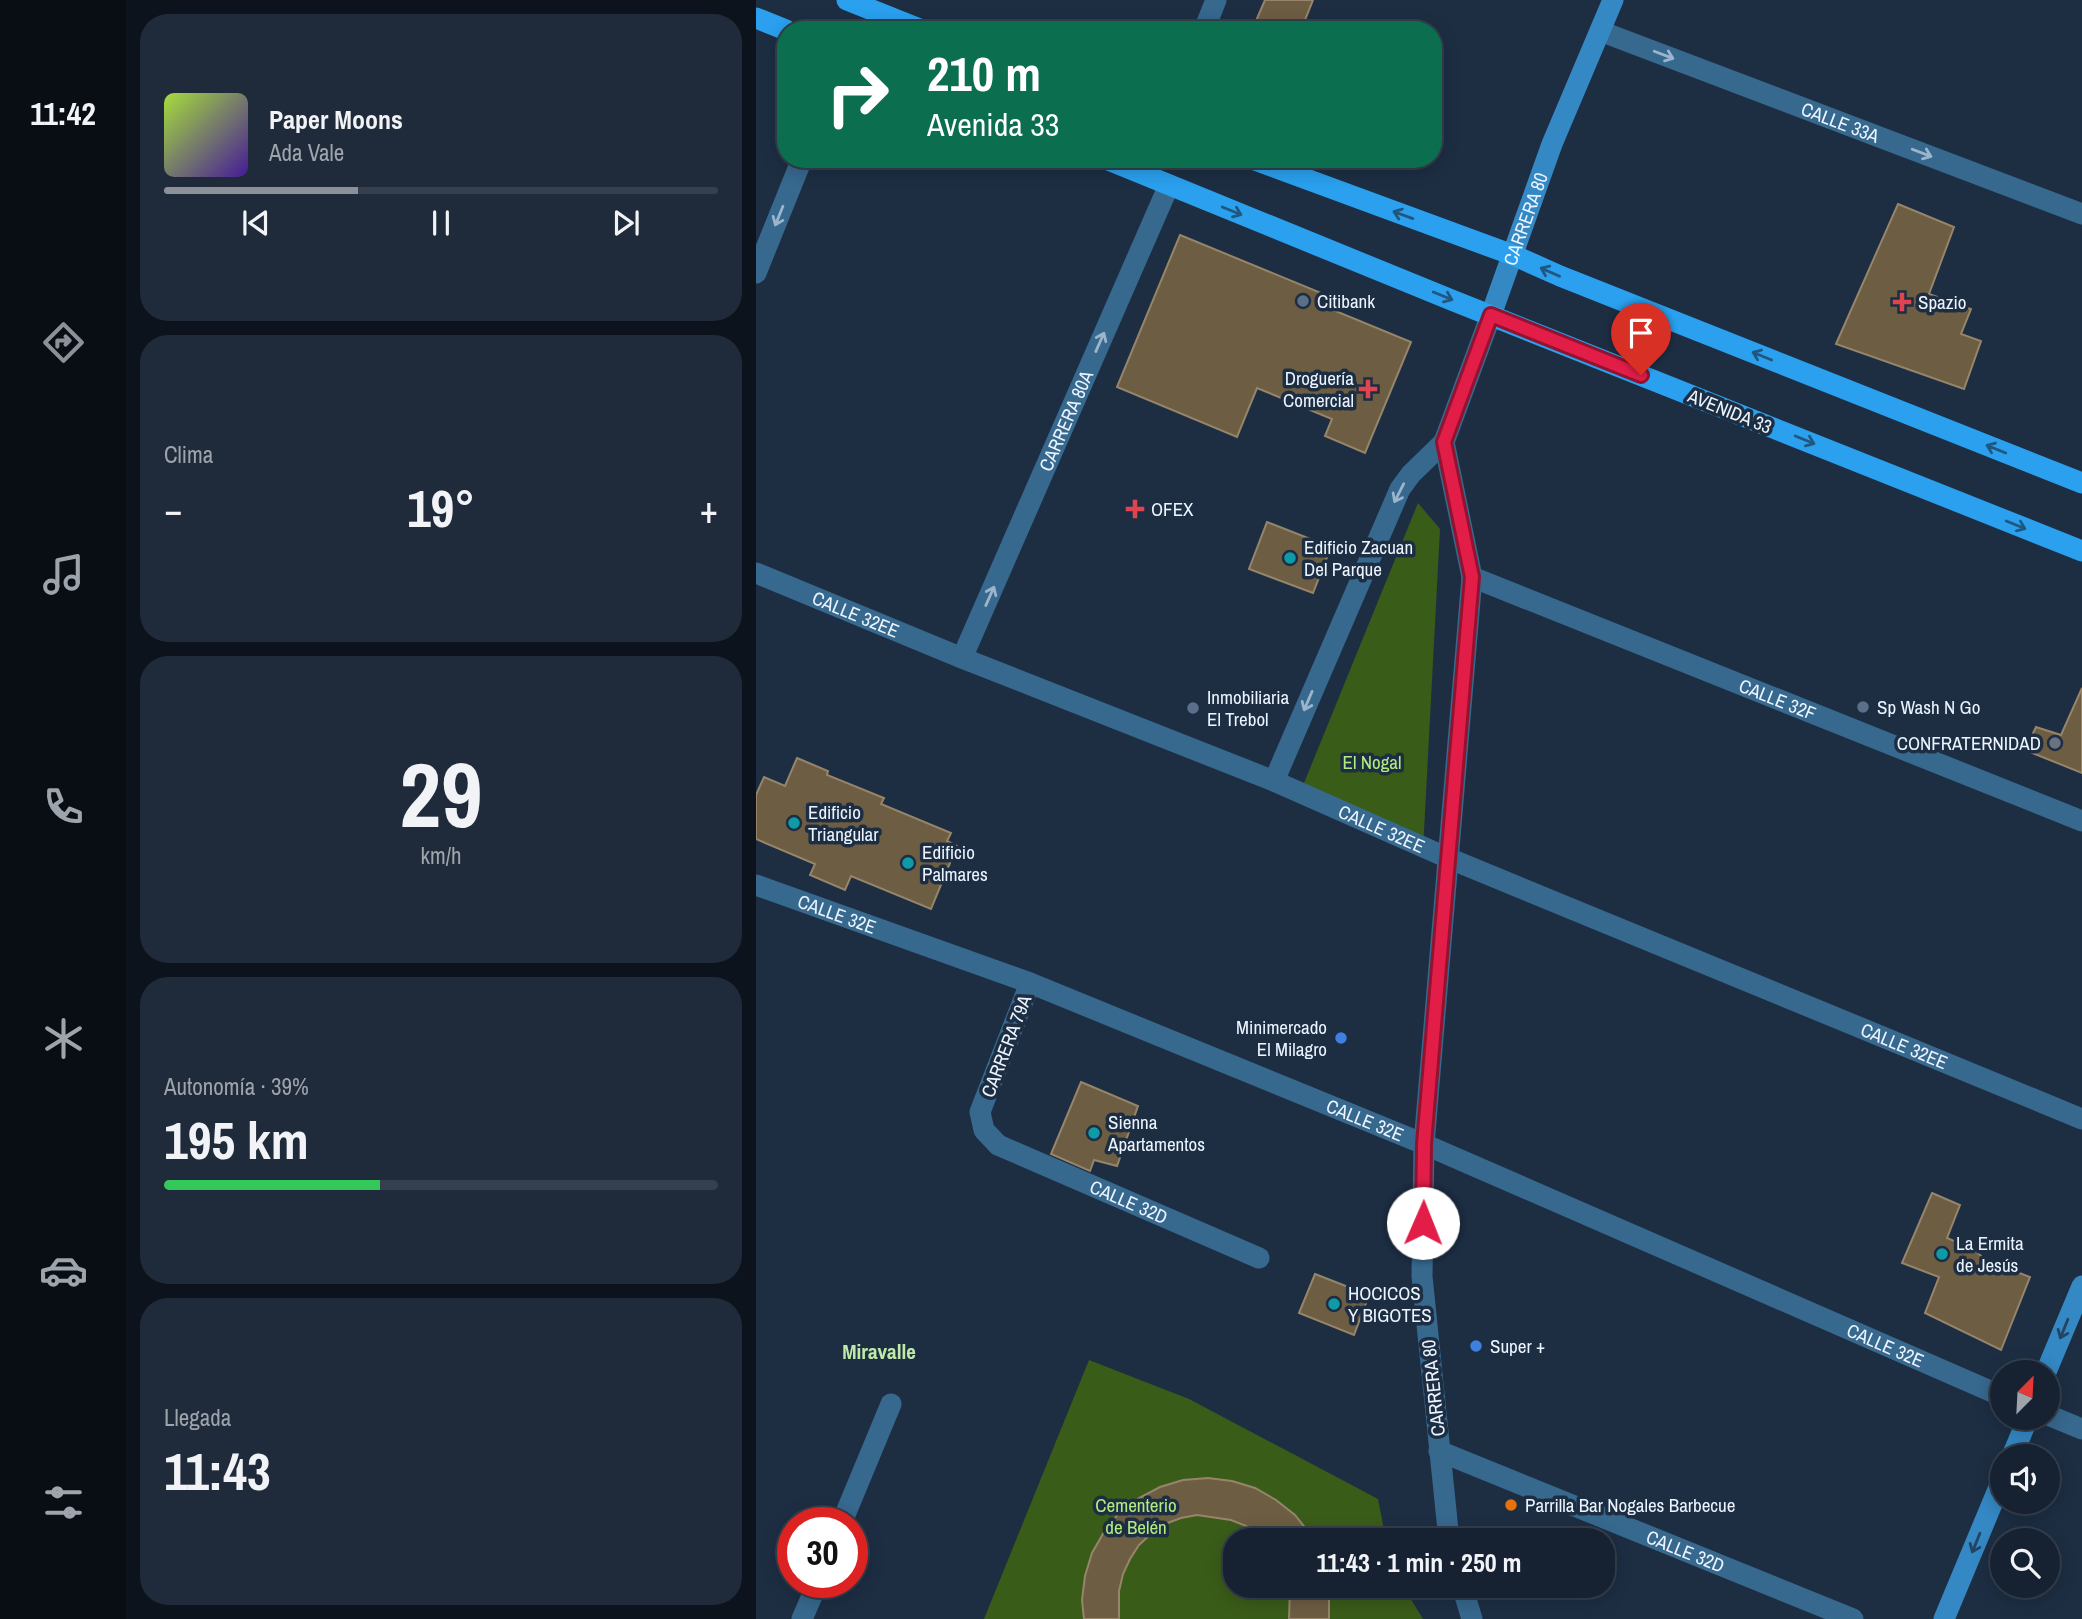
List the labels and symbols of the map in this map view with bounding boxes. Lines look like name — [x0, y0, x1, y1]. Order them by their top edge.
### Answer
one-way arrow — [1652, 49, 1674, 62]
street label: CALLE 33A — [1798, 96, 1884, 149]
one-way arrow — [1911, 148, 1933, 160]
street label: CARRERA 80 — [1497, 169, 1554, 269]
one-way arrow — [772, 205, 785, 227]
one-way arrow — [1221, 205, 1243, 218]
one-way arrow — [1393, 208, 1415, 220]
one-way arrow — [1540, 265, 1561, 278]
place label: Citibank — [1317, 288, 1375, 314]
place label: Spazio — [1918, 289, 1967, 315]
one-way arrow — [1432, 291, 1453, 304]
marker: Spazio — [1892, 292, 1912, 312]
marker: Citibank — [1295, 293, 1311, 309]
pin — [1611, 303, 1671, 375]
one-way arrow — [1094, 332, 1107, 354]
one-way arrow — [1751, 349, 1773, 362]
place label: Droguería Comercial — [1283, 365, 1354, 413]
street label: CARRERA 80A — [1032, 366, 1100, 475]
marker: Droguería Comercial — [1360, 381, 1376, 397]
street label: AVENIDA 33 — [1683, 382, 1776, 440]
one-way arrow — [1793, 435, 1815, 448]
one-way arrow — [1985, 441, 2007, 454]
one-way arrow — [1392, 482, 1406, 503]
place label: OFEX — [1151, 496, 1194, 522]
marker: OFEX — [1125, 499, 1145, 519]
one-way arrow — [2005, 519, 2026, 532]
place label: Edificio Zacuan Del Parque — [1304, 534, 1413, 582]
marker: Edificio Zacuan Del Parque — [1282, 550, 1298, 566]
street label: CALLE 32EE — [808, 585, 903, 644]
one-way arrow — [984, 585, 997, 607]
street label: CALLE 32F — [1735, 672, 1820, 726]
place label: Inmobiliaria El Trebol — [1207, 684, 1290, 732]
one-way arrow — [1301, 690, 1314, 712]
place label: Sp Wash N Go — [1877, 694, 1980, 720]
marker: Sp Wash N Go — [1855, 699, 1871, 715]
marker: Inmobiliaria El Trebol — [1185, 700, 1201, 716]
place label: CONFRATERNIDAD — [1897, 730, 2041, 756]
marker: CONFRATERNIDAD — [2047, 735, 2063, 751]
park label: El Nogal — [1343, 749, 1401, 775]
street label: CALLE 32EE — [1334, 798, 1429, 859]
place label: Edificio Triangular — [808, 799, 879, 847]
marker: Edificio Triangular — [786, 815, 802, 831]
place label: Edificio Palmares — [922, 839, 988, 887]
marker: Edificio Palmares — [900, 855, 916, 871]
street label: CALLE 32E — [794, 888, 880, 940]
street label: CARRERA 79A — [975, 991, 1038, 1101]
place label: Minimercado El Milagro — [1236, 1014, 1327, 1062]
street label: CALLE 32EE — [1857, 1016, 1952, 1075]
marker: Minimercado El Milagro — [1333, 1030, 1349, 1046]
street label: CALLE 32E — [1322, 1092, 1408, 1147]
place label: Sienna Apartamentos — [1107, 1109, 1205, 1157]
marker: Sienna Apartamentos — [1086, 1125, 1102, 1141]
street label: CALLE 32D — [1086, 1173, 1172, 1230]
position arrow — [1386, 1186, 1460, 1260]
place label: La Ermita de Jesús — [1956, 1230, 2024, 1278]
marker: La Ermita de Jesús — [1934, 1246, 1950, 1262]
place label: HOCICOS Y BIGOTES — [1348, 1280, 1432, 1328]
marker: HOCICOS Y BIGOTES — [1326, 1296, 1342, 1312]
street label: CALLE 32E — [1843, 1317, 1928, 1373]
one-way arrow — [2057, 1317, 2070, 1339]
place label: Super + — [1490, 1333, 1545, 1359]
district label: Miravalle — [842, 1337, 916, 1366]
street label: CARRERA 80 — [1415, 1338, 1451, 1438]
marker: Super + — [1468, 1338, 1484, 1354]
north arrow — [1990, 1360, 2060, 1430]
park label: Cementerio de Belén — [1095, 1492, 1177, 1540]
place label: Parrilla Bar Nogales Barbecue — [1525, 1492, 1735, 1518]
marker: Parrilla Bar Nogales Barbecue — [1503, 1497, 1519, 1513]
speed limit sign: 30 — [777, 1507, 868, 1598]
street label: CALLE 32D — [1642, 1523, 1729, 1579]
one-way arrow — [1969, 1532, 1982, 1553]

